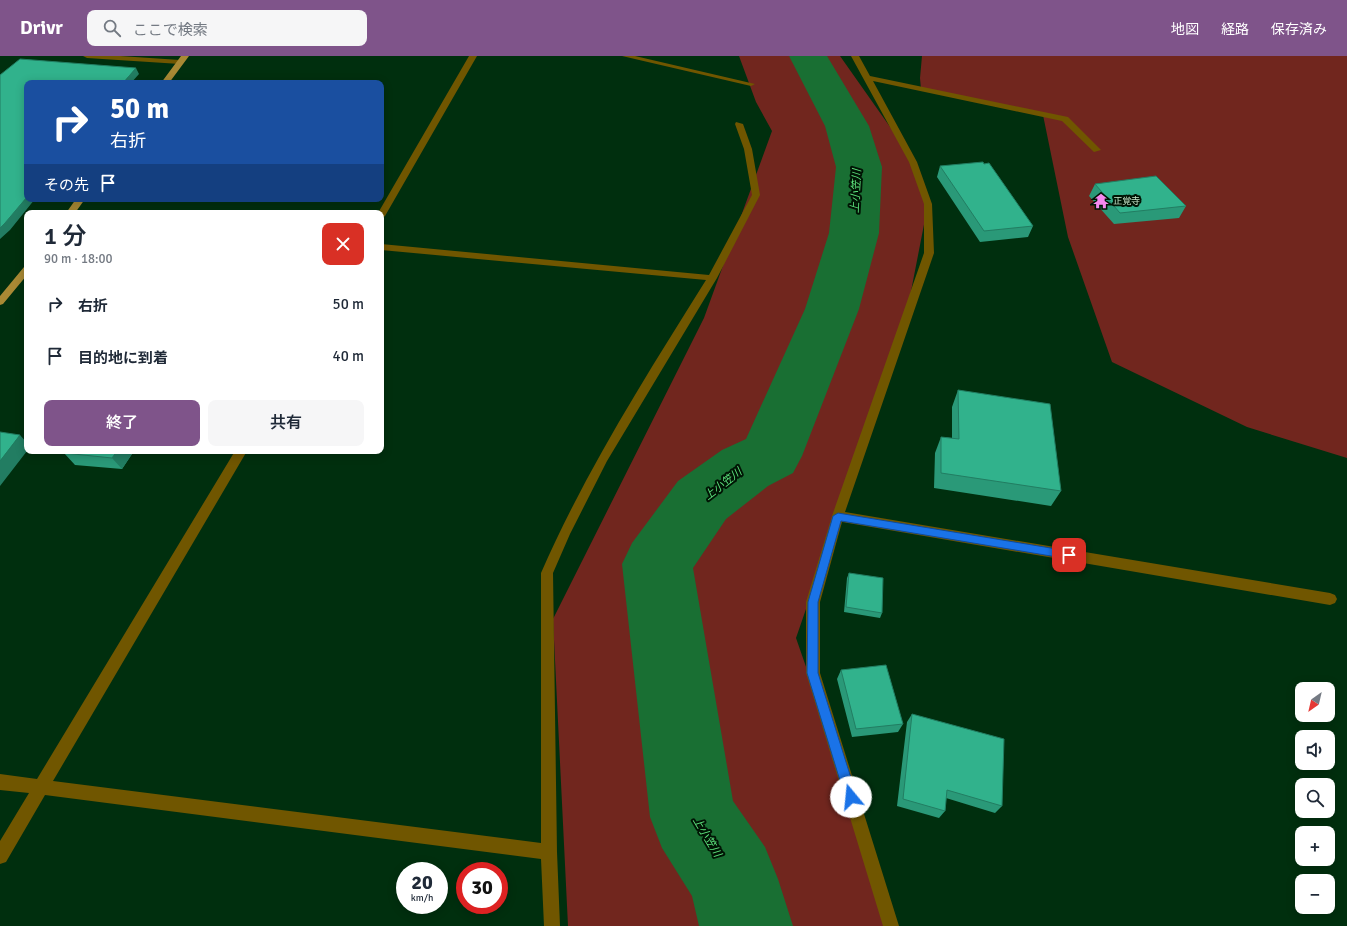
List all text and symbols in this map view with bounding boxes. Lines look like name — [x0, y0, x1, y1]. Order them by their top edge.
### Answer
search box — [87, 10, 367, 46]
text: Drivr — [20, 16, 63, 40]
icon: search — [101, 17, 123, 39]
text: ここで検索 — [133, 21, 208, 39]
text: 地図 — [1171, 21, 1199, 38]
text: 経路 — [1221, 21, 1249, 38]
text: 保存済み — [1271, 21, 1327, 38]
text: 50 m — [110, 92, 169, 126]
icon: right — [44, 96, 96, 148]
text: 右折 — [110, 130, 146, 152]
water label: 上小笠川 — [848, 168, 864, 213]
icon: arrive — [97, 172, 119, 194]
text: その先 — [44, 176, 89, 194]
temple icon: 正覚寺 — [1092, 192, 1110, 210]
place label: 正覚寺 — [1113, 196, 1140, 207]
text: 1 分 — [44, 221, 86, 251]
button: close — [322, 223, 364, 265]
text: 90 m · 18:00 — [44, 251, 113, 267]
icon: right — [44, 293, 66, 315]
text: 50 m — [333, 295, 364, 313]
text: 右折 — [78, 297, 108, 315]
icon: arrive — [44, 345, 66, 367]
text: 40 m — [333, 347, 364, 365]
text: 目的地に到着 — [78, 349, 168, 367]
button: 終了 — [44, 400, 200, 446]
button: 共有 — [208, 400, 364, 446]
water label: 上小笠川 — [702, 465, 745, 503]
pin — [1052, 538, 1086, 572]
icon: arrive — [1058, 544, 1080, 566]
north arrow — [1295, 682, 1335, 722]
map controls — [1295, 682, 1335, 914]
button: sound — [1295, 730, 1335, 770]
position arrow — [830, 776, 872, 818]
button: search — [1295, 778, 1335, 818]
water label: 上小笠川 — [690, 815, 724, 860]
button: + — [1295, 826, 1335, 866]
speed limit sign: 30 — [456, 862, 508, 914]
text: 20 — [411, 870, 433, 895]
button: − — [1295, 874, 1335, 914]
text: km/h — [411, 892, 433, 904]

